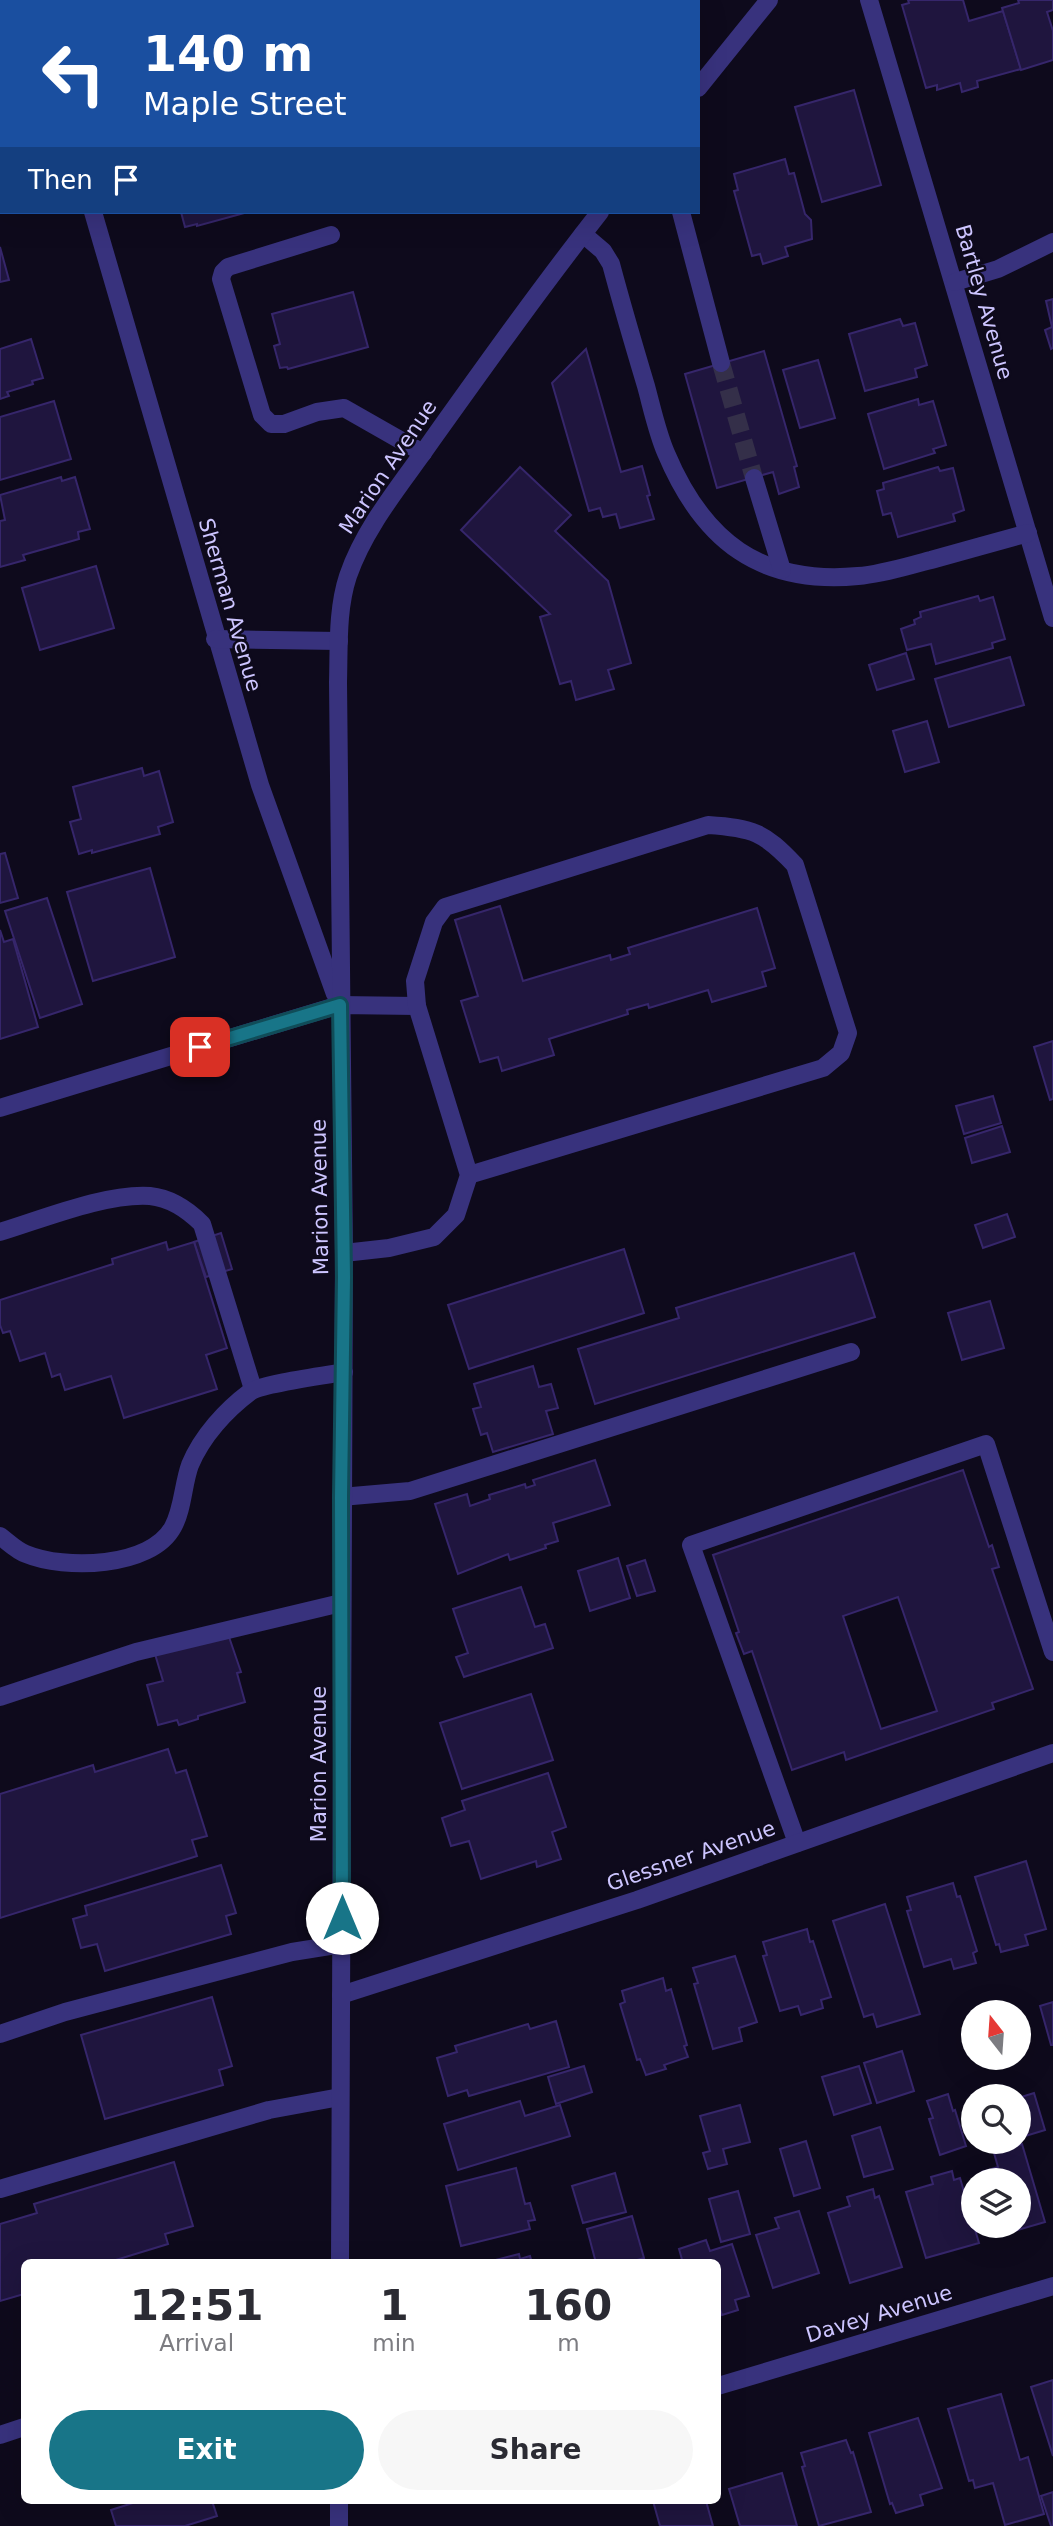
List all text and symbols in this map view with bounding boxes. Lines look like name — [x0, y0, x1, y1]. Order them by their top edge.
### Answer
text: 140 m — [143, 26, 313, 83]
icon: left — [28, 28, 119, 119]
text: Maple Street — [143, 85, 347, 123]
icon: arrive — [107, 161, 145, 199]
text: Then — [28, 165, 93, 195]
street label: Bartley Avenue — [950, 222, 1018, 382]
street label: Marion Avenue — [334, 395, 442, 539]
street label: Sherman Avenue — [194, 516, 266, 694]
pin — [170, 1017, 230, 1077]
icon: arrive — [181, 1028, 219, 1066]
street label: Marion Avenue — [307, 1119, 333, 1275]
street label: Marion Avenue — [307, 1686, 331, 1842]
street label: Glessner Avenue — [604, 1816, 778, 1896]
position arrow — [305, 1881, 379, 1955]
north arrow — [961, 2000, 1031, 2070]
map controls — [961, 2000, 1031, 2238]
button: search — [961, 2084, 1031, 2154]
button: layers — [961, 2168, 1031, 2238]
street label: Davey Avenue — [803, 2280, 955, 2348]
text: 12:51 — [130, 2281, 264, 2330]
text: 1 — [379, 2281, 409, 2330]
text: 160 — [525, 2281, 612, 2330]
text: Arrival — [159, 2330, 234, 2356]
text: min — [372, 2330, 416, 2356]
text: m — [557, 2330, 580, 2356]
button: Exit — [49, 2410, 364, 2490]
button: Share — [378, 2410, 693, 2490]

